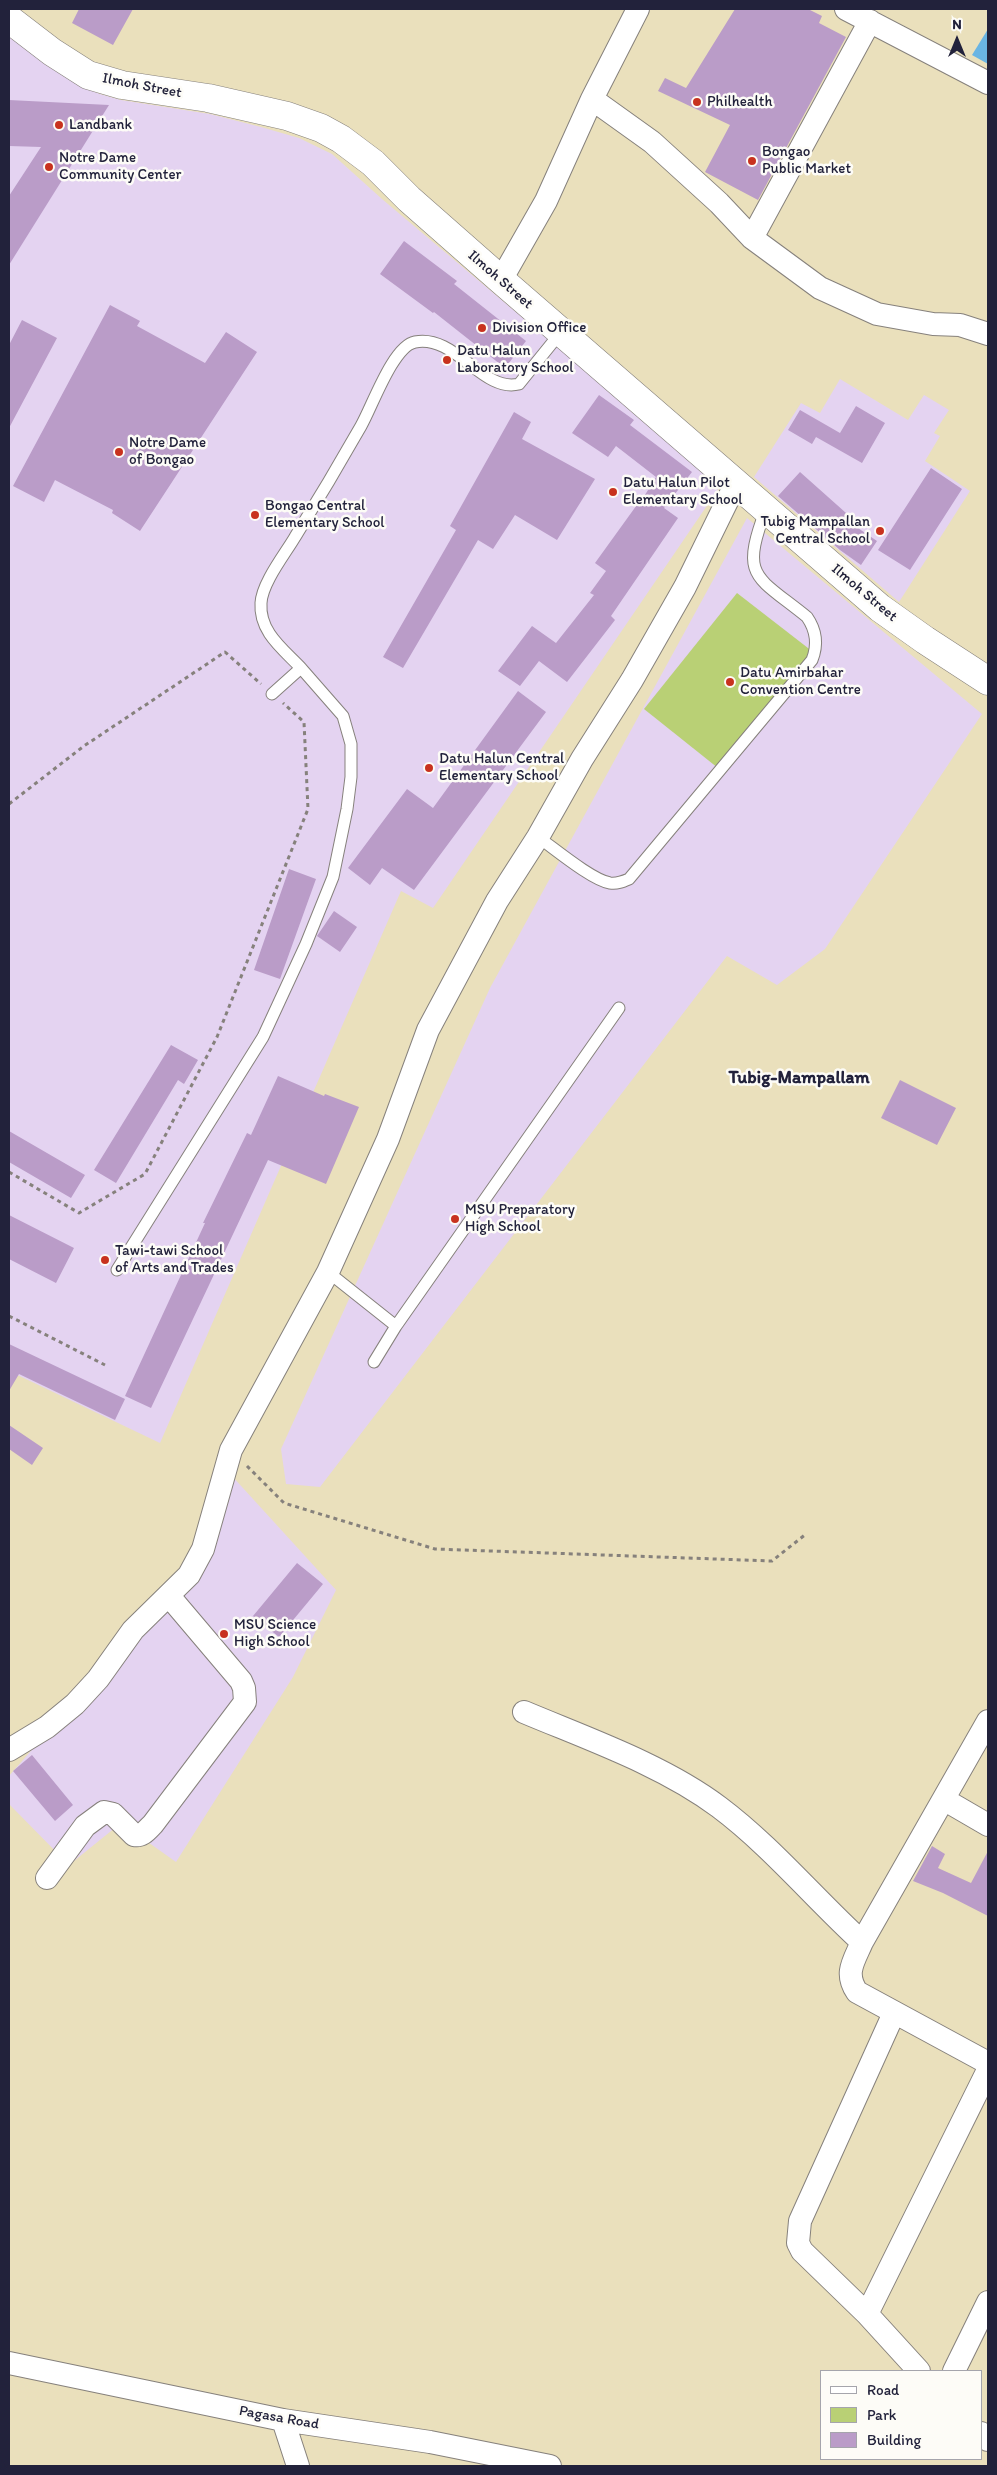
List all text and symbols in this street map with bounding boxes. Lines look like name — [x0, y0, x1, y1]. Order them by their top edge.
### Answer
north arrow — [932, 15, 982, 65]
text: N — [952, 16, 962, 33]
street label: Ilmoh Street — [101, 69, 183, 103]
place label: Philhealth — [707, 93, 772, 111]
marker: Philhealth — [691, 96, 703, 108]
place label: Landbank — [69, 116, 132, 134]
marker: Landbank — [53, 119, 65, 131]
place label: Bongao Public Market — [762, 143, 851, 178]
place label: Notre Dame Community Center — [59, 149, 182, 184]
marker: Bongao Public Market — [746, 155, 758, 167]
marker: Notre Dame Community Center — [43, 161, 55, 173]
street label: Ilmoh Street — [464, 247, 536, 313]
place label: Division Office — [492, 319, 586, 337]
marker: Division Office — [476, 322, 488, 334]
place label: Datu Halun Laboratory School — [457, 342, 574, 377]
marker: Datu Halun Laboratory School — [441, 354, 453, 366]
place label: Notre Dame of Bongao — [129, 434, 206, 469]
marker: Notre Dame of Bongao — [113, 446, 125, 458]
place label: Datu Halun Pilot Elementary School — [623, 474, 743, 509]
marker: Datu Halun Pilot Elementary School — [607, 486, 619, 498]
place label: Bongao Central Elementary School — [265, 497, 385, 532]
marker: Bongao Central Elementary School — [249, 509, 261, 521]
place label: Tubig Mampallan Central School — [760, 513, 870, 548]
marker: Tubig Mampallan Central School — [874, 525, 886, 537]
street label: Ilmoh Street — [827, 560, 901, 626]
place label: Datu Amirbahar Convention Centre — [740, 664, 861, 699]
marker: Datu Amirbahar Convention Centre — [724, 676, 736, 688]
place label: Datu Halun Central Elementary School — [439, 750, 564, 785]
marker: Datu Halun Central Elementary School — [423, 762, 435, 774]
district label: Tubig-Mampallam — [728, 1067, 870, 1089]
place label: MSU Preparatory High School — [465, 1201, 575, 1236]
marker: MSU Preparatory High School — [449, 1213, 461, 1225]
place label: Tawi-tawi School of Arts and Trades — [115, 1242, 234, 1277]
marker: Tawi-tawi School of Arts and Trades — [99, 1254, 111, 1266]
place label: MSU Science High School — [234, 1616, 316, 1651]
marker: MSU Science High School — [218, 1628, 230, 1640]
legend — [820, 2370, 982, 2460]
text: Road — [867, 2381, 899, 2399]
street label: Pagasa Road — [237, 2402, 321, 2434]
text: Park — [867, 2406, 897, 2424]
text: Building — [867, 2431, 921, 2449]

